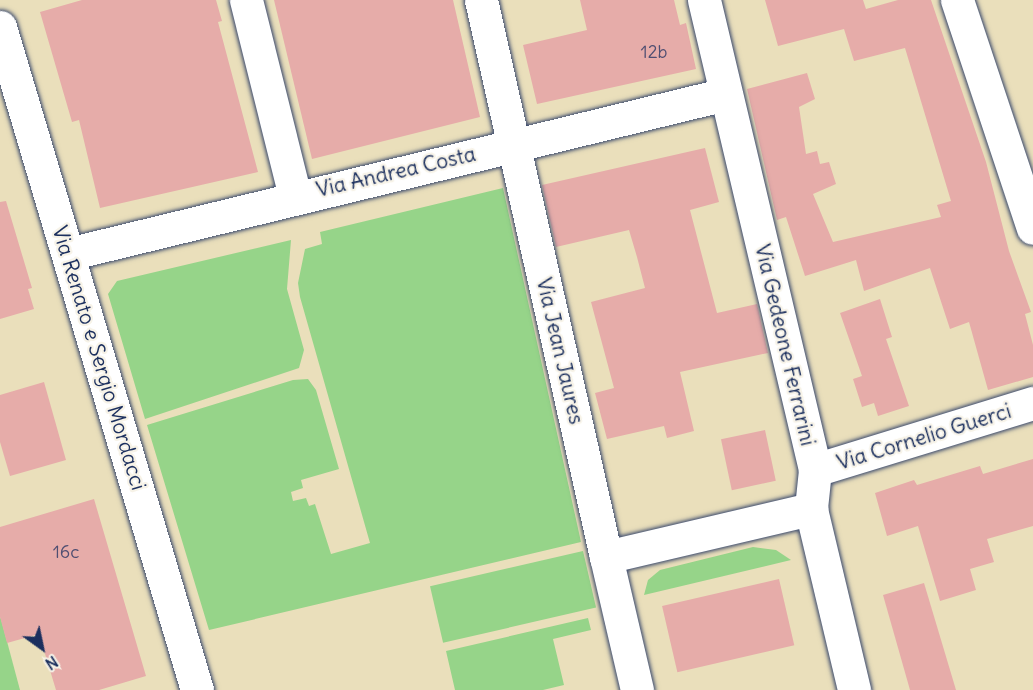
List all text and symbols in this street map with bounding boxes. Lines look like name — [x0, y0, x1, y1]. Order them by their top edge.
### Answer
house number: 12b — [641, 41, 667, 63]
street label: Via Andrea Costa — [314, 141, 478, 203]
street label: Via Renato e Sergio Mordacci — [47, 223, 151, 493]
street label: Via Gedeone Ferrarini — [750, 242, 820, 448]
street label: Via Jean Jaures — [531, 275, 589, 427]
street label: Via Cornelio Guerci — [834, 399, 1014, 475]
house number: 16c — [53, 541, 79, 563]
north arrow — [12, 618, 72, 678]
text: N — [42, 652, 62, 674]

